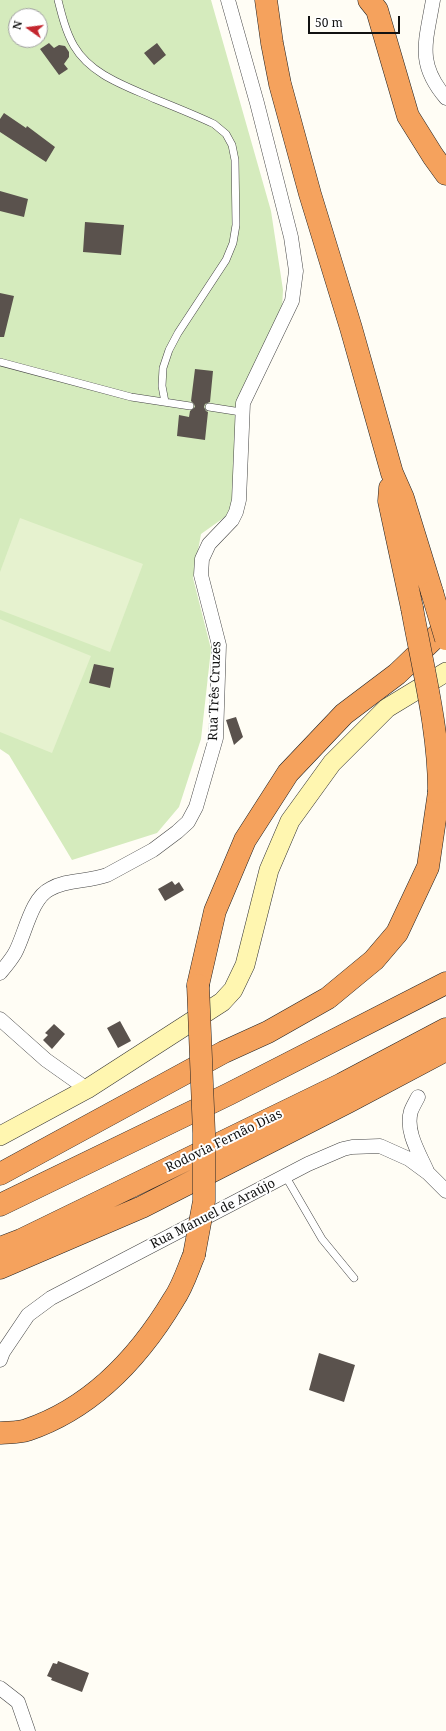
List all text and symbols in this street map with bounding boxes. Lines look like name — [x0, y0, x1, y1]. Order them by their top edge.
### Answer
north arrow — [8, 8, 48, 48]
scale bar — [310, 8, 402, 34]
text: 50 m — [315, 14, 343, 31]
text: N — [9, 19, 25, 31]
street label: Rua Três Cruzes — [205, 641, 225, 741]
street label: Rodovia Fernão Dias — [163, 1106, 285, 1176]
street label: Rua Manuel de Araújo — [148, 1176, 278, 1252]

